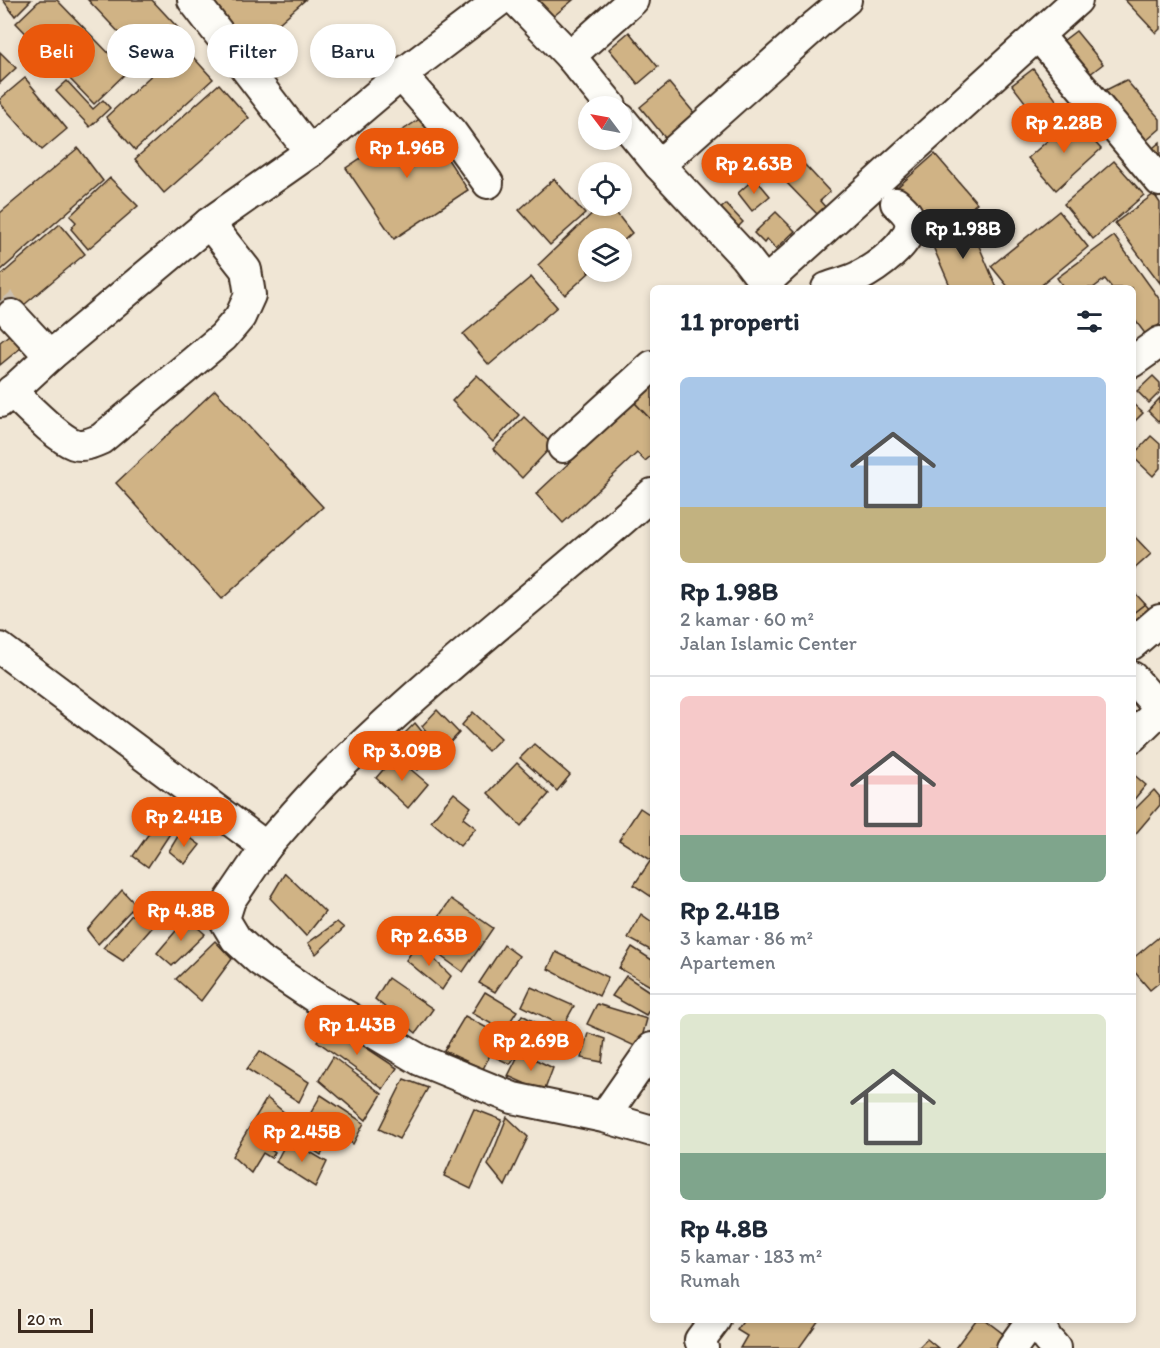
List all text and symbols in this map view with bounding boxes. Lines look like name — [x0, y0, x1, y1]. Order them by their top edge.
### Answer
chip: Beli — [18, 24, 95, 78]
chip: Sewa — [107, 24, 195, 78]
chip: Filter — [207, 24, 298, 78]
chip: Baru — [310, 24, 396, 78]
north arrow — [578, 96, 632, 150]
map controls — [578, 96, 632, 282]
pin: Rp 2.28B — [1002, 103, 1126, 154]
text: Rp 2.28B — [1026, 110, 1103, 134]
pin: Rp 1.96B — [345, 128, 469, 179]
text: Rp 1.96B — [369, 135, 445, 159]
pin: Rp 2.63B — [692, 144, 816, 195]
text: Rp 2.63B — [716, 151, 793, 175]
button: locate — [578, 162, 632, 216]
pin: Rp 1.98B — [901, 209, 1025, 260]
text: Rp 1.98B — [925, 216, 1001, 240]
button: layers — [578, 228, 632, 282]
text: 11 properti — [680, 305, 800, 337]
icon: filters — [1073, 305, 1106, 338]
icon: home — [839, 416, 947, 524]
text: Rp 1.98B — [680, 575, 778, 607]
text: 2 kamar · 60 m² — [680, 607, 814, 631]
text: Jalan Islamic Center — [680, 631, 857, 655]
pin: Rp 3.09B — [340, 731, 464, 782]
icon: home — [839, 735, 947, 843]
text: Rp 3.09B — [363, 738, 441, 762]
pin: Rp 2.41B — [122, 797, 246, 848]
text: Rp 2.41B — [146, 804, 222, 828]
pin: Rp 4.8B — [126, 891, 236, 942]
text: Rp 2.41B — [680, 894, 780, 926]
text: Rp 4.8B — [147, 898, 215, 922]
pin: Rp 2.63B — [367, 916, 491, 967]
text: Rp 2.63B — [391, 923, 468, 947]
text: 3 kamar · 86 m² — [680, 926, 813, 950]
text: Apartemen — [680, 950, 775, 974]
pin: Rp 1.43B — [295, 1005, 419, 1056]
text: Rp 1.43B — [318, 1012, 396, 1036]
pin: Rp 2.69B — [469, 1021, 593, 1072]
text: Rp 2.69B — [493, 1028, 569, 1052]
icon: home — [839, 1053, 947, 1161]
pin: Rp 2.45B — [240, 1112, 364, 1163]
text: Rp 2.45B — [263, 1119, 341, 1143]
text: Rp 4.8B — [680, 1212, 768, 1244]
text: 5 kamar · 183 m² — [680, 1244, 822, 1268]
text: Rumah — [680, 1268, 740, 1292]
scale bar — [18, 1306, 93, 1334]
text: 20 m — [27, 1310, 62, 1329]

